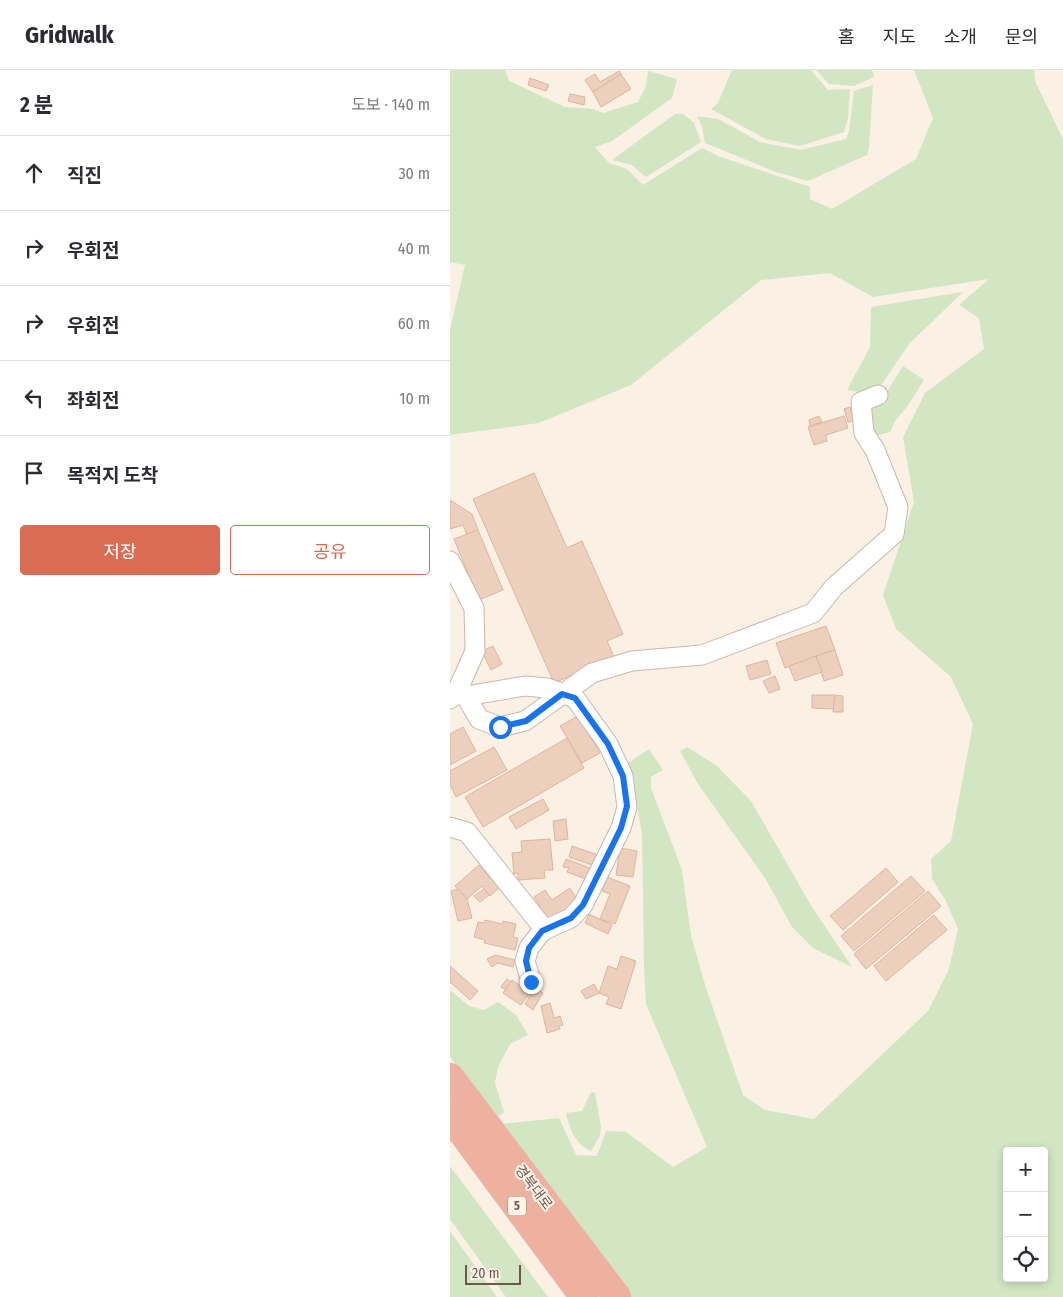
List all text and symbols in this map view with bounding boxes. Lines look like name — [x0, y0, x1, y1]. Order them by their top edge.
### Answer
text: Gridwalk — [25, 21, 114, 49]
text: 홈 — [838, 26, 855, 48]
text: 지도 — [883, 26, 916, 48]
text: 소개 — [944, 26, 977, 48]
text: 문의 — [1005, 26, 1038, 48]
text: 2 분 — [20, 92, 53, 118]
text: 도보 · 140 m — [351, 95, 430, 114]
icon: ahead — [20, 159, 48, 187]
text: 직진 — [67, 164, 102, 187]
text: 30 m — [398, 164, 430, 183]
icon: right — [20, 234, 48, 262]
text: 우회전 — [67, 239, 119, 262]
text: 40 m — [398, 239, 430, 258]
icon: right — [20, 309, 48, 337]
text: 우회전 — [67, 314, 119, 337]
text: 60 m — [398, 314, 430, 333]
icon: left — [20, 384, 48, 412]
text: 좌회전 — [67, 389, 119, 412]
text: 10 m — [399, 389, 430, 408]
icon: arrive — [20, 459, 48, 487]
text: 목적지 도착 — [67, 464, 158, 487]
button: 저장 — [20, 525, 220, 575]
button: 공유 — [230, 525, 430, 575]
route start — [489, 716, 512, 739]
route end — [520, 971, 543, 994]
map controls — [1003, 1147, 1048, 1282]
button: + — [1003, 1147, 1048, 1192]
street label: 경북대로 — [511, 1162, 556, 1213]
button: − — [1003, 1192, 1048, 1237]
road number: 5 — [508, 1196, 526, 1216]
button: locate — [1003, 1237, 1048, 1282]
scale bar — [465, 1262, 521, 1285]
text: 20 m — [472, 1265, 500, 1282]

